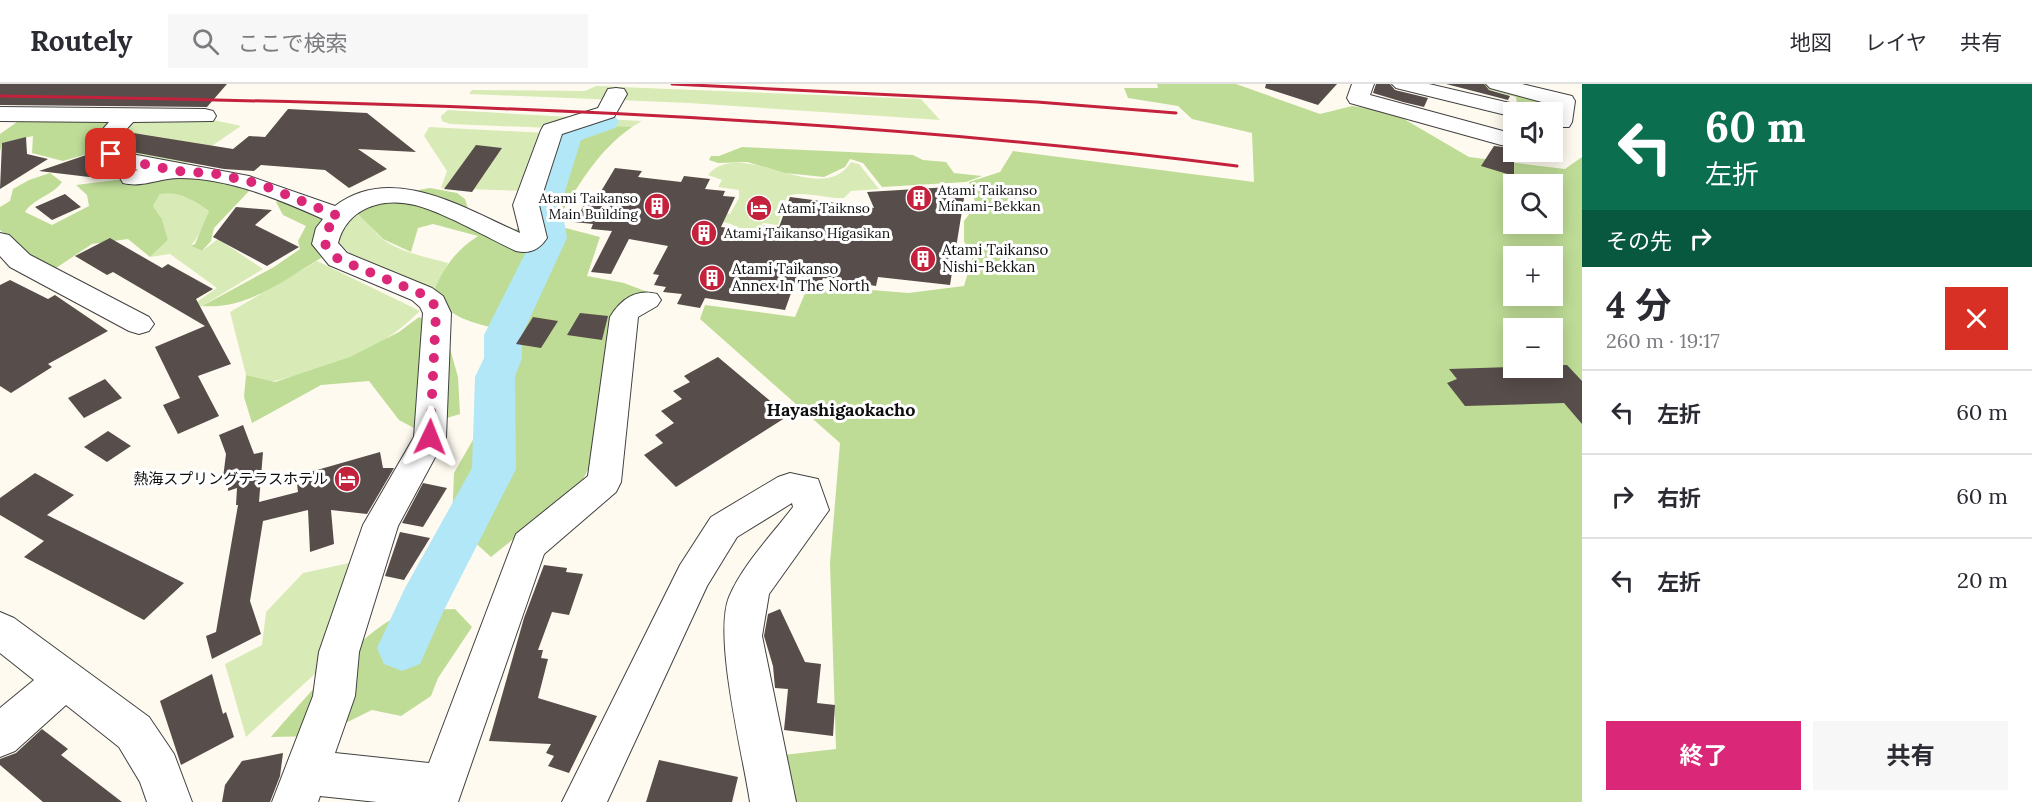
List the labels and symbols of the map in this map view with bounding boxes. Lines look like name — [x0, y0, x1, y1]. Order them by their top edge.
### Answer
pin — [85, 128, 136, 179]
place label: Atami Taikanso Minami-Bekkan — [937, 181, 1041, 215]
building icon: Atami Taikanso Minami-Bekkan — [904, 183, 934, 213]
place label: Atami Taikanso Main Building — [538, 189, 638, 223]
building icon: Atami Taikanso Main Building — [642, 191, 672, 221]
hotel icon: Atami Taiknso — [744, 193, 774, 223]
place label: Atami Taiknso — [777, 199, 870, 217]
building icon: Atami Taikanso Higasikan — [689, 218, 719, 248]
place label: Atami Taikanso Higasikan — [723, 224, 891, 242]
place label: Atami Taikanso Nishi-Bekkan — [941, 240, 1048, 276]
building icon: Atami Taikanso Nishi-Bekkan — [908, 244, 938, 274]
place label: Atami Taikanso Annex In The North — [731, 259, 870, 295]
building icon: Atami Taikanso Annex In The North — [697, 263, 727, 293]
district label: Hayashigaokacho — [767, 398, 915, 421]
position arrow — [398, 405, 462, 469]
hotel icon: 熱海スプリングテラスホテル — [332, 464, 362, 494]
place label: 熱海スプリングテラスホテル — [133, 469, 328, 488]

